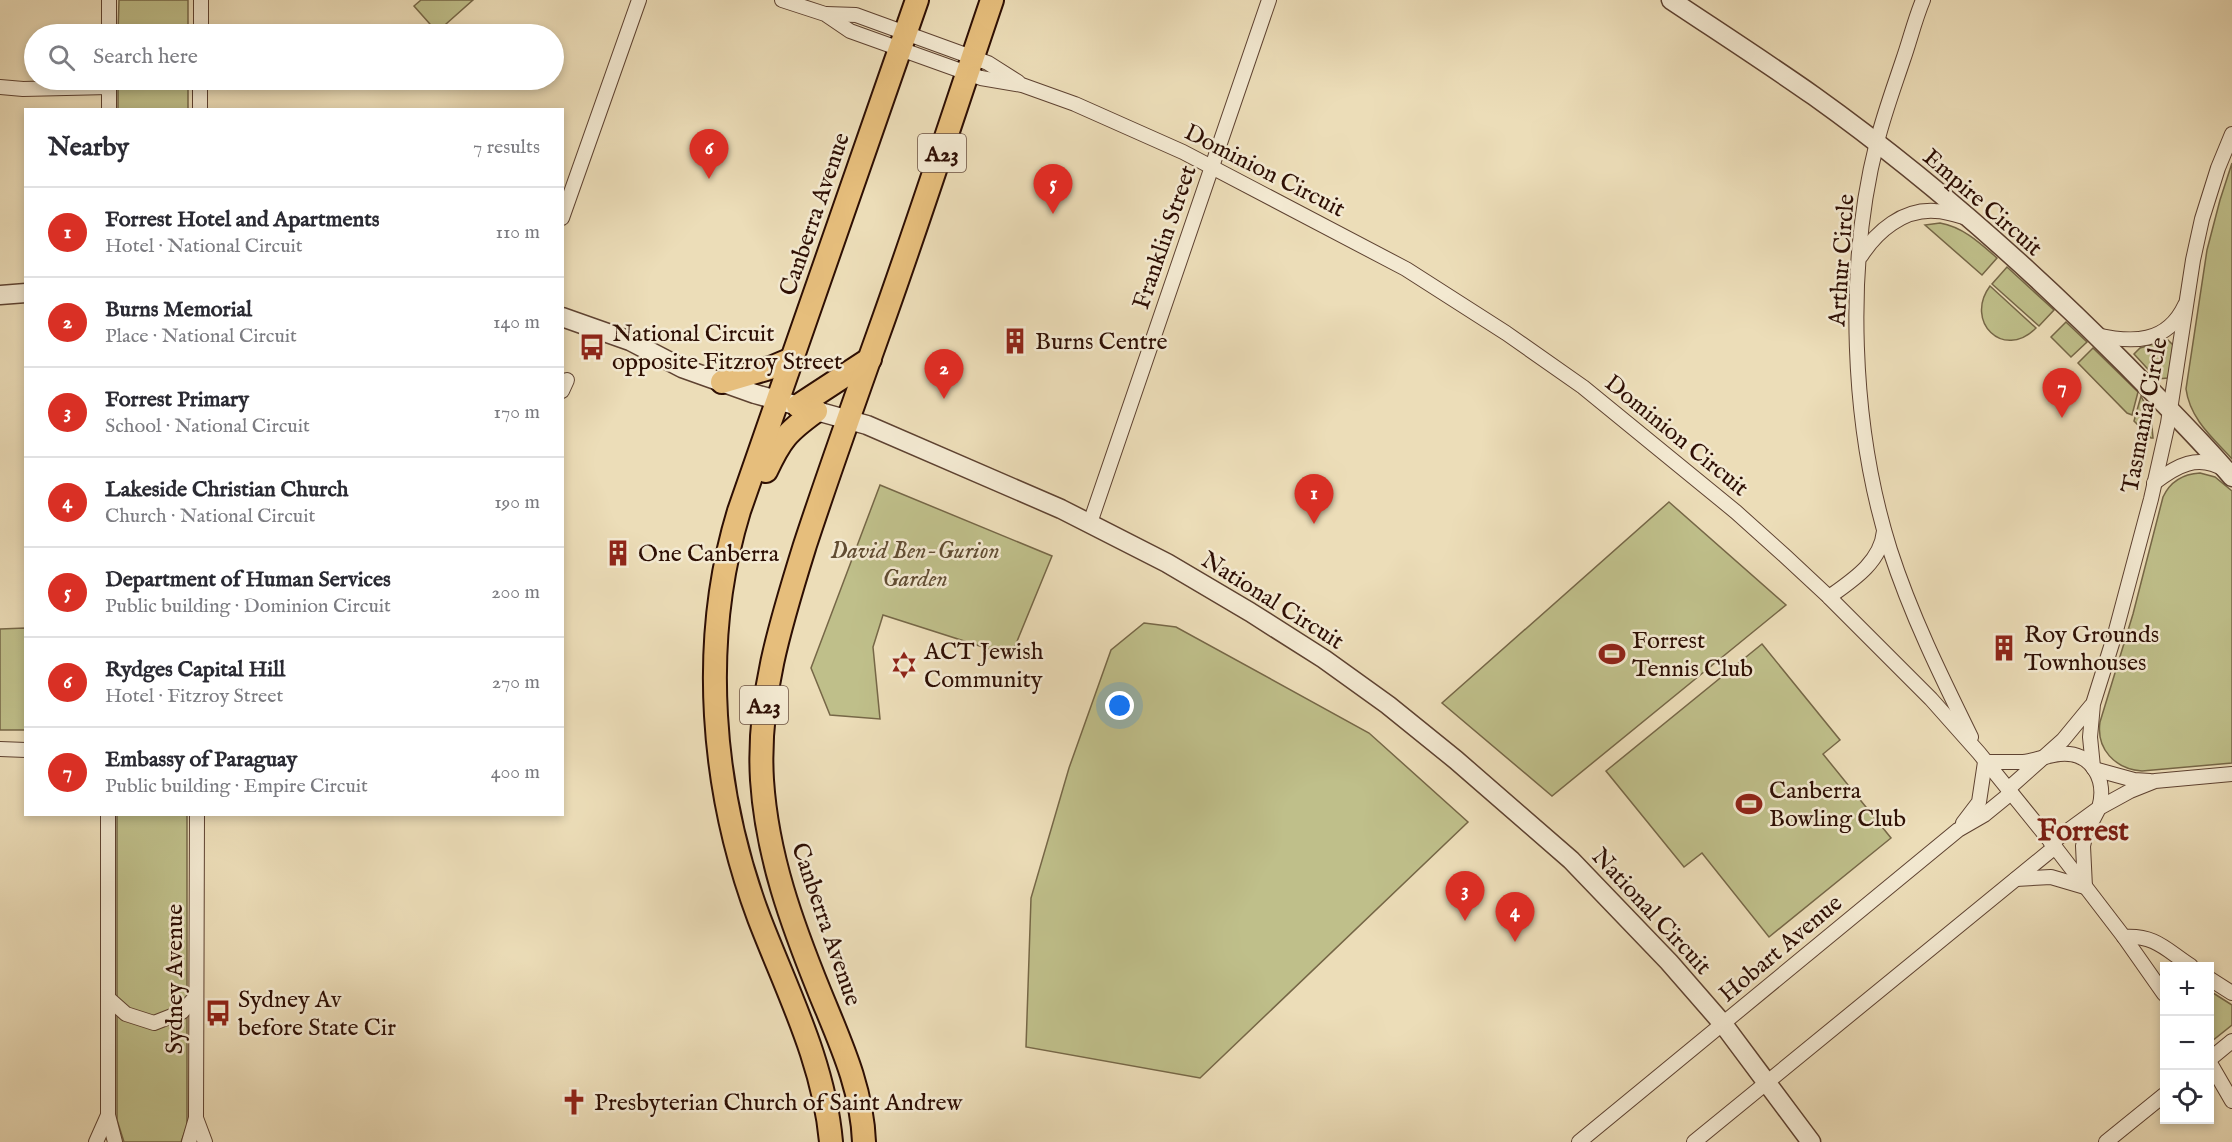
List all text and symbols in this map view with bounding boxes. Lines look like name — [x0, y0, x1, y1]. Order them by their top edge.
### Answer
search box — [24, 24, 564, 90]
icon: search — [45, 41, 78, 74]
text: Search here — [93, 43, 198, 71]
street label: Dominion Circuit — [1179, 117, 1350, 225]
street label: Canberra Avenue — [773, 129, 858, 300]
pin: 6 — [690, 130, 728, 179]
text: Nearby — [48, 131, 129, 164]
road number: A23 — [918, 134, 966, 172]
text: 7 results — [473, 135, 540, 160]
street label: Empire Circuit — [1916, 142, 2048, 264]
street label: Franklin Street — [1126, 161, 1205, 314]
pin: 5 — [1034, 164, 1072, 214]
street label: Arthur Circle — [1822, 193, 1863, 328]
text: Forrest Hotel and Apartments — [105, 206, 379, 234]
text: 1 — [64, 220, 71, 245]
text: 110 m — [496, 220, 540, 245]
text: Hotel · National Circuit — [105, 234, 303, 259]
text: Burns Memorial — [105, 296, 252, 324]
text: 2 — [63, 310, 72, 335]
text: 140 m — [493, 310, 540, 335]
place label: National Circuit opposite Fitzroy Street — [612, 319, 842, 378]
text: Place · National Circuit — [105, 324, 297, 349]
building icon: Burns Centre — [1000, 326, 1030, 356]
place label: Burns Centre — [1035, 327, 1168, 358]
bus stop icon: National Circuit opposite Fitzroy Street — [577, 332, 607, 362]
street label: Tasmania Circle — [2115, 335, 2176, 496]
pin: 2 — [924, 350, 964, 399]
street label: Dominion Circuit — [1598, 368, 1754, 504]
pin: 7 — [2042, 368, 2082, 418]
text: Forrest Primary — [105, 386, 249, 414]
text: 3 — [64, 400, 71, 425]
text: 170 m — [494, 400, 540, 425]
text: School · National Circuit — [105, 414, 310, 439]
pin: 1 — [1294, 474, 1334, 524]
text: Lakeside Christian Church — [105, 476, 349, 504]
text: 4 — [63, 490, 72, 515]
text: 190 m — [494, 490, 540, 515]
text: Church · National Circuit — [105, 504, 315, 529]
park label: David Ben-Gurion Garden — [830, 536, 1000, 595]
building icon: One Canberra — [603, 538, 633, 568]
place label: One Canberra — [638, 539, 780, 570]
street label: National Circuit — [1195, 545, 1349, 657]
text: Department of Human Services — [105, 566, 391, 594]
text: 5 — [64, 580, 71, 605]
text: 200 m — [491, 580, 540, 605]
text: Public building · Dominion Circuit — [105, 594, 391, 619]
place label: Roy Grounds Townhouses — [2024, 620, 2159, 679]
place label: Forrest Tennis Club — [1632, 626, 1753, 685]
building icon: Roy Grounds Townhouses — [1989, 633, 2019, 663]
place label: ACT Jewish Community — [923, 637, 1044, 696]
sports icon: Forrest Tennis Club — [1597, 639, 1627, 669]
synagogue icon: ACT Jewish Community — [889, 650, 919, 680]
text: Rydges Capital Hill — [105, 656, 285, 684]
text: 6 — [63, 670, 72, 695]
text: 270 m — [492, 670, 540, 695]
text: Hotel · Fitzroy Street — [105, 684, 283, 709]
road number: A23 — [740, 686, 788, 724]
your location — [1105, 691, 1134, 720]
text: Embassy of Paraguay — [105, 746, 297, 774]
text: 7 — [63, 760, 72, 785]
text: 400 m — [491, 760, 540, 785]
text: Public building · Empire Circuit — [105, 774, 368, 799]
place label: Canberra Bowling Club — [1769, 776, 1906, 835]
sports icon: Canberra Bowling Club — [1734, 789, 1764, 819]
district label: Forrest — [2037, 813, 2129, 851]
street label: Canberra Avenue — [783, 839, 868, 1010]
street label: National Circuit — [1584, 842, 1718, 982]
pin: 3 — [1446, 872, 1484, 921]
street label: Hobart Avenue — [1713, 888, 1849, 1010]
pin: 4 — [1496, 892, 1534, 942]
street label: Sydney Avenue — [160, 904, 191, 1054]
map controls — [2160, 962, 2214, 1124]
button: + — [2160, 962, 2214, 1016]
place label: Sydney Av before State Cir — [238, 985, 396, 1044]
bus stop icon: Sydney Av before State Cir — [203, 998, 233, 1028]
button: − — [2160, 1016, 2214, 1070]
button: locate — [2160, 1070, 2214, 1124]
church icon: Presbyterian Church of Saint Andrew — [559, 1087, 589, 1117]
place label: Presbyterian Church of Saint Andrew — [594, 1088, 964, 1119]

